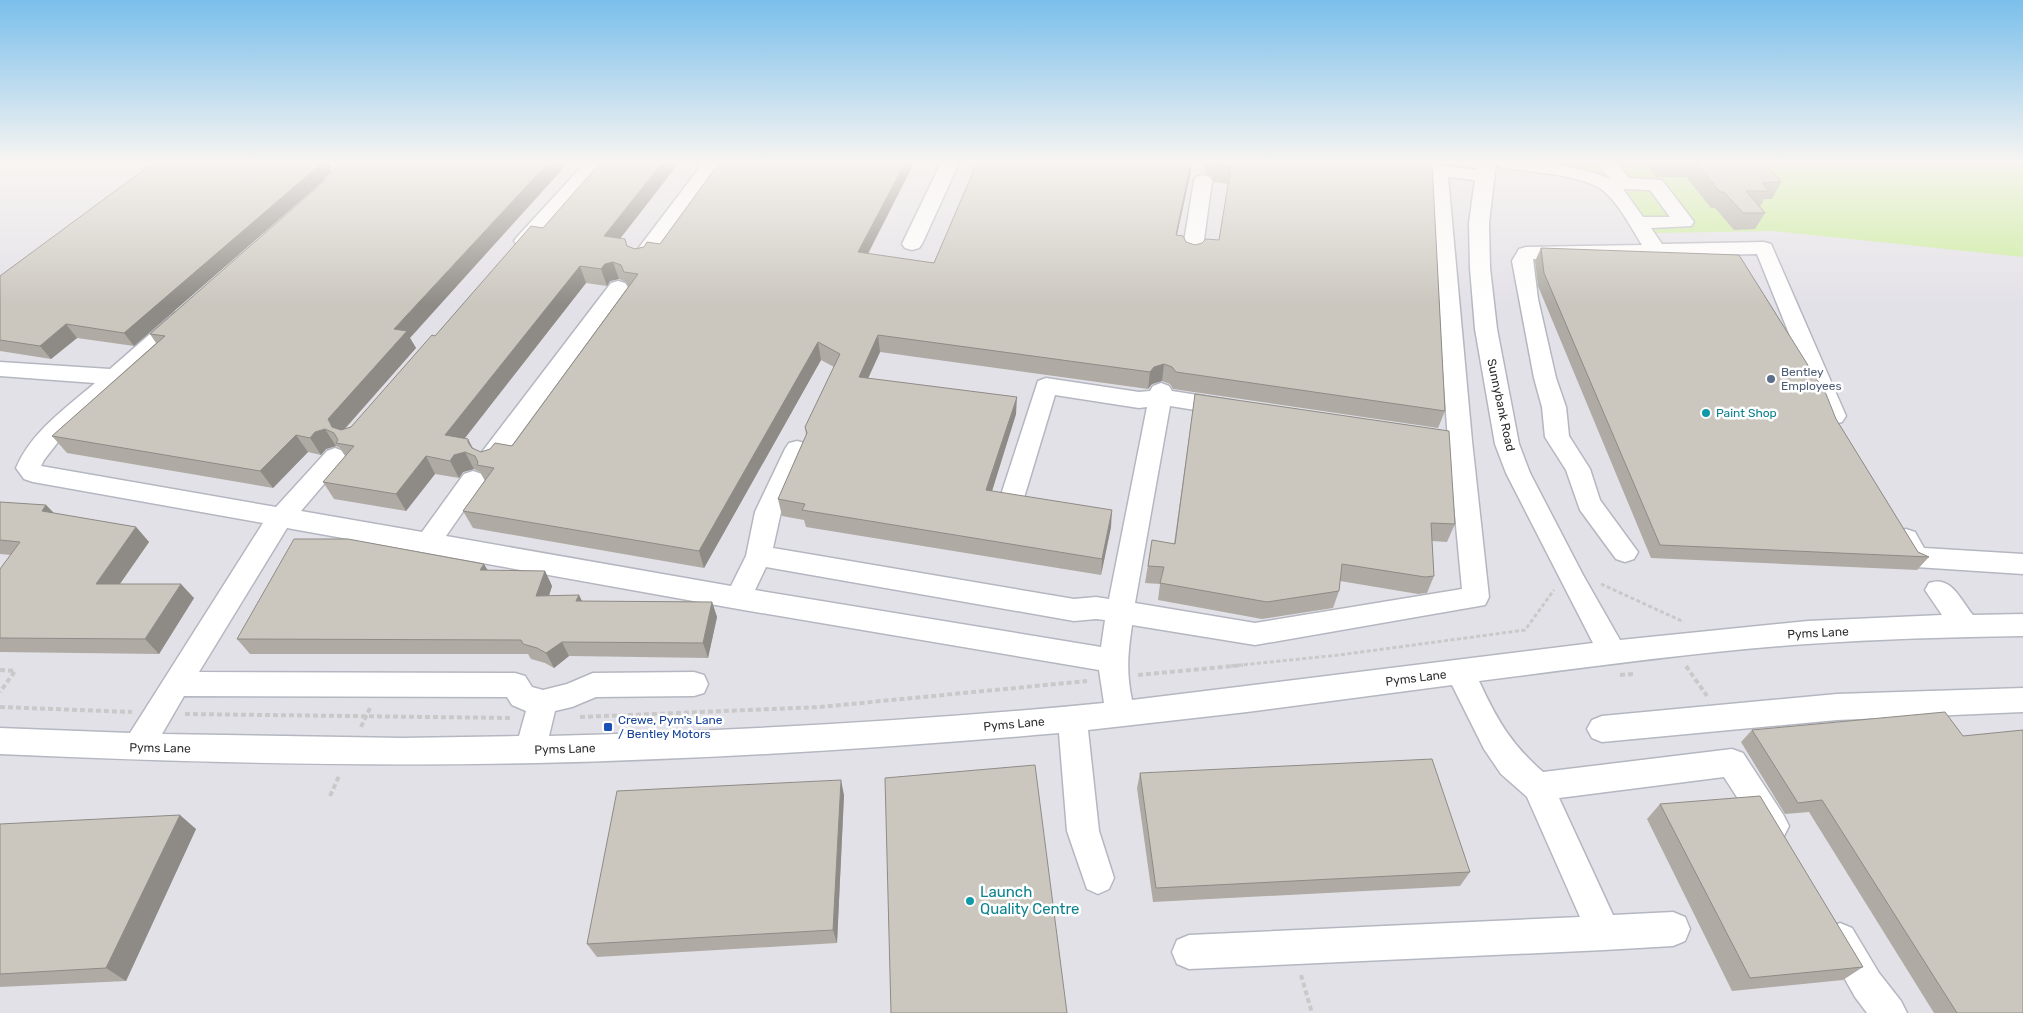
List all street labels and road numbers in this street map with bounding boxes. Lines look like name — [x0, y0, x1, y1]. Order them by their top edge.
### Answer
street label: Sunnybank Road — [1484, 357, 1518, 453]
street label: Pyms Lane — [1787, 624, 1849, 642]
street label: Pyms Lane — [1385, 667, 1448, 689]
street label: Pyms Lane — [983, 714, 1045, 734]
street label: Pyms Lane — [129, 740, 191, 756]
street label: Pyms Lane — [534, 741, 596, 757]

